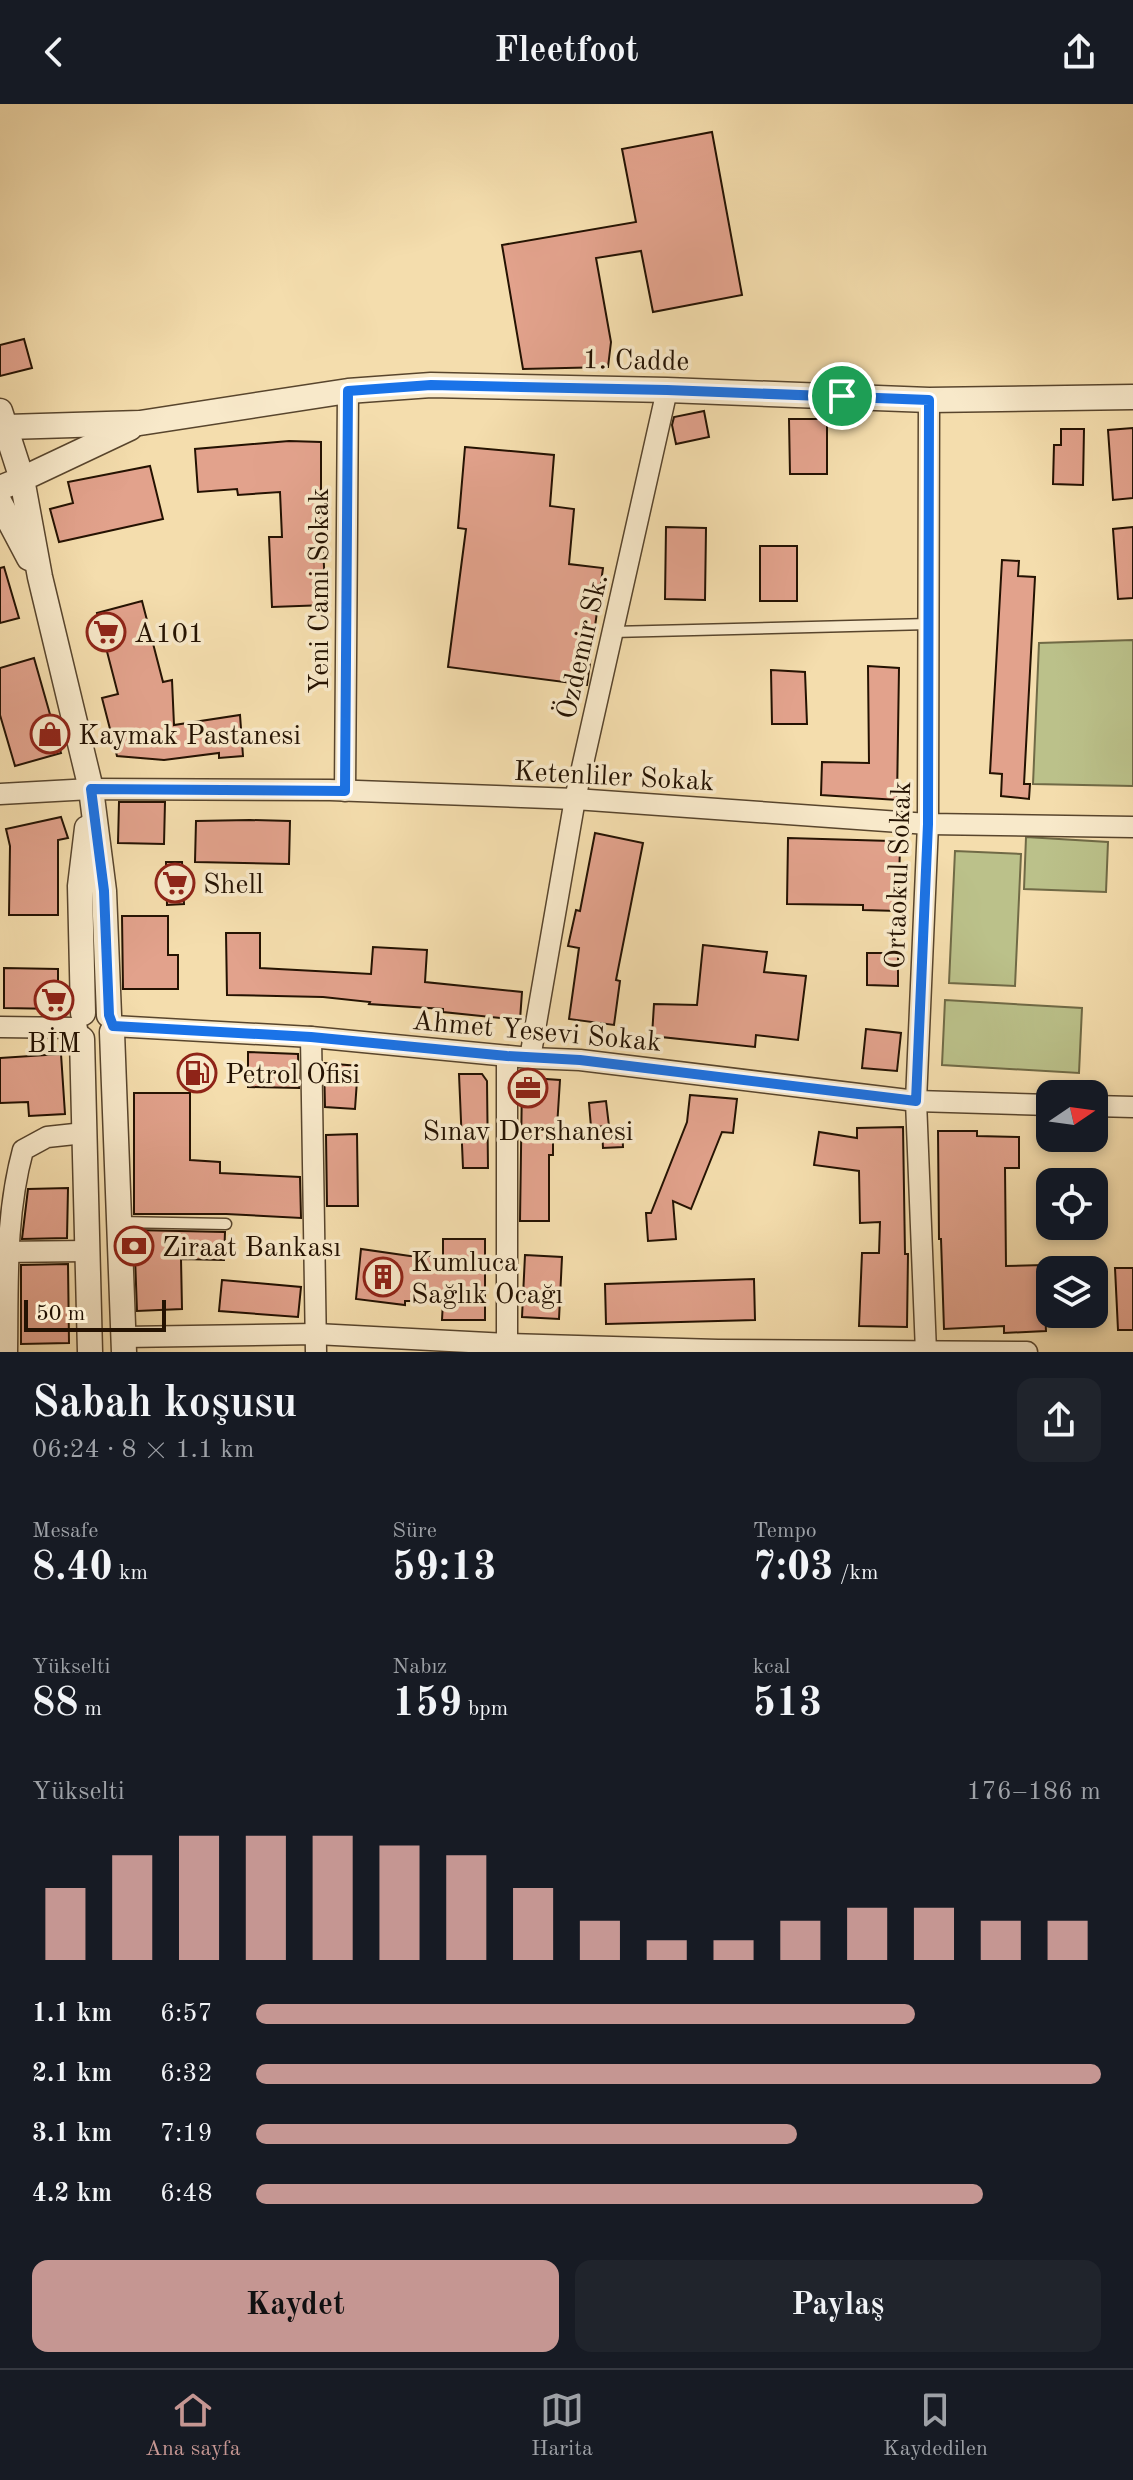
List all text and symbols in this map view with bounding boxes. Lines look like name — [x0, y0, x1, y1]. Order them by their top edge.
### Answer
icon: back — [32, 30, 76, 74]
icon: share — [1057, 30, 1101, 74]
text: Fleetfoot — [494, 34, 639, 70]
street label: 1. Cadde — [582, 347, 689, 377]
pin — [808, 362, 876, 430]
icon: arrive — [820, 374, 864, 418]
street label: Yeni Cami Sokak — [307, 488, 335, 694]
street label: Özdemir Sk. — [550, 570, 614, 722]
supermarket icon: A101 — [85, 611, 127, 653]
place label: A101 — [134, 621, 204, 649]
shop icon: Kaymak Pastanesi — [29, 713, 71, 755]
place label: Kaymak Pastanesi — [78, 723, 301, 751]
street label: Ketenliler Sokak — [513, 759, 715, 797]
street label: Ortaokul Sokak — [883, 781, 917, 969]
supermarket icon: Shell — [154, 862, 196, 904]
place label: Shell — [203, 872, 264, 900]
supermarket icon: BİM — [33, 979, 75, 1021]
street label: Ahmet Yesevi Sokak — [411, 1008, 663, 1058]
place label: BİM — [27, 1027, 81, 1059]
fuel station icon: Petrol Ofisi — [176, 1052, 218, 1094]
place label: Petrol Ofisi — [225, 1062, 360, 1090]
office icon: Sınav Dershanesi — [507, 1067, 549, 1109]
north arrow — [1036, 1080, 1108, 1152]
map controls — [1036, 1080, 1108, 1328]
place label: Sınav Dershanesi — [423, 1119, 633, 1147]
button: locate — [1036, 1168, 1108, 1240]
bank icon: Ziraat Bankası — [113, 1225, 155, 1267]
place label: Ziraat Bankası — [162, 1235, 341, 1263]
place label: Kumluca Sağlık Ocağı — [411, 1250, 563, 1310]
building icon: Kumluca Sağlık Ocağı — [362, 1256, 404, 1298]
button: layers — [1036, 1256, 1108, 1328]
scale bar — [24, 1296, 166, 1332]
text: 50 m — [36, 1303, 85, 1325]
button: share — [1017, 1378, 1101, 1462]
text: Sabah koşusu — [32, 1382, 297, 1426]
text: 06:24 · 8 × 1.1 km — [32, 1437, 254, 1463]
text: Mesafe — [32, 1520, 98, 1542]
text: Süre — [392, 1520, 437, 1542]
text: Tempo — [753, 1520, 817, 1542]
text: 8.40 — [32, 1549, 113, 1589]
text: 59:13 — [392, 1549, 496, 1589]
text: 7:03 — [753, 1549, 833, 1589]
text: km — [113, 1562, 148, 1584]
text: /km — [833, 1562, 878, 1584]
text: Yükselti — [32, 1656, 110, 1678]
text: Nabız — [392, 1656, 447, 1678]
text: kcal — [753, 1656, 791, 1678]
text: 88 — [32, 1685, 78, 1725]
text: 159 — [392, 1685, 462, 1725]
text: 513 — [753, 1685, 822, 1725]
text: m — [78, 1698, 102, 1720]
text: bpm — [462, 1698, 508, 1720]
text: Yükselti — [32, 1779, 125, 1805]
text: 176–186 m — [966, 1779, 1101, 1805]
text: 1.1 km — [32, 2001, 112, 2027]
text: 6:57 — [160, 2001, 213, 2027]
text: 2.1 km — [32, 2061, 112, 2087]
text: 6:32 — [160, 2061, 213, 2087]
text: 3.1 km — [32, 2121, 112, 2147]
text: 7:19 — [160, 2121, 213, 2147]
text: 4.2 km — [32, 2181, 112, 2207]
text: 6:48 — [160, 2181, 213, 2207]
button: Kaydet — [32, 2260, 559, 2352]
button: Paylaş — [575, 2260, 1101, 2352]
tab: Ana sayfa — [145, 2388, 241, 2463]
tab: Harita — [531, 2388, 593, 2463]
tab: Kaydedilen — [883, 2388, 988, 2463]

